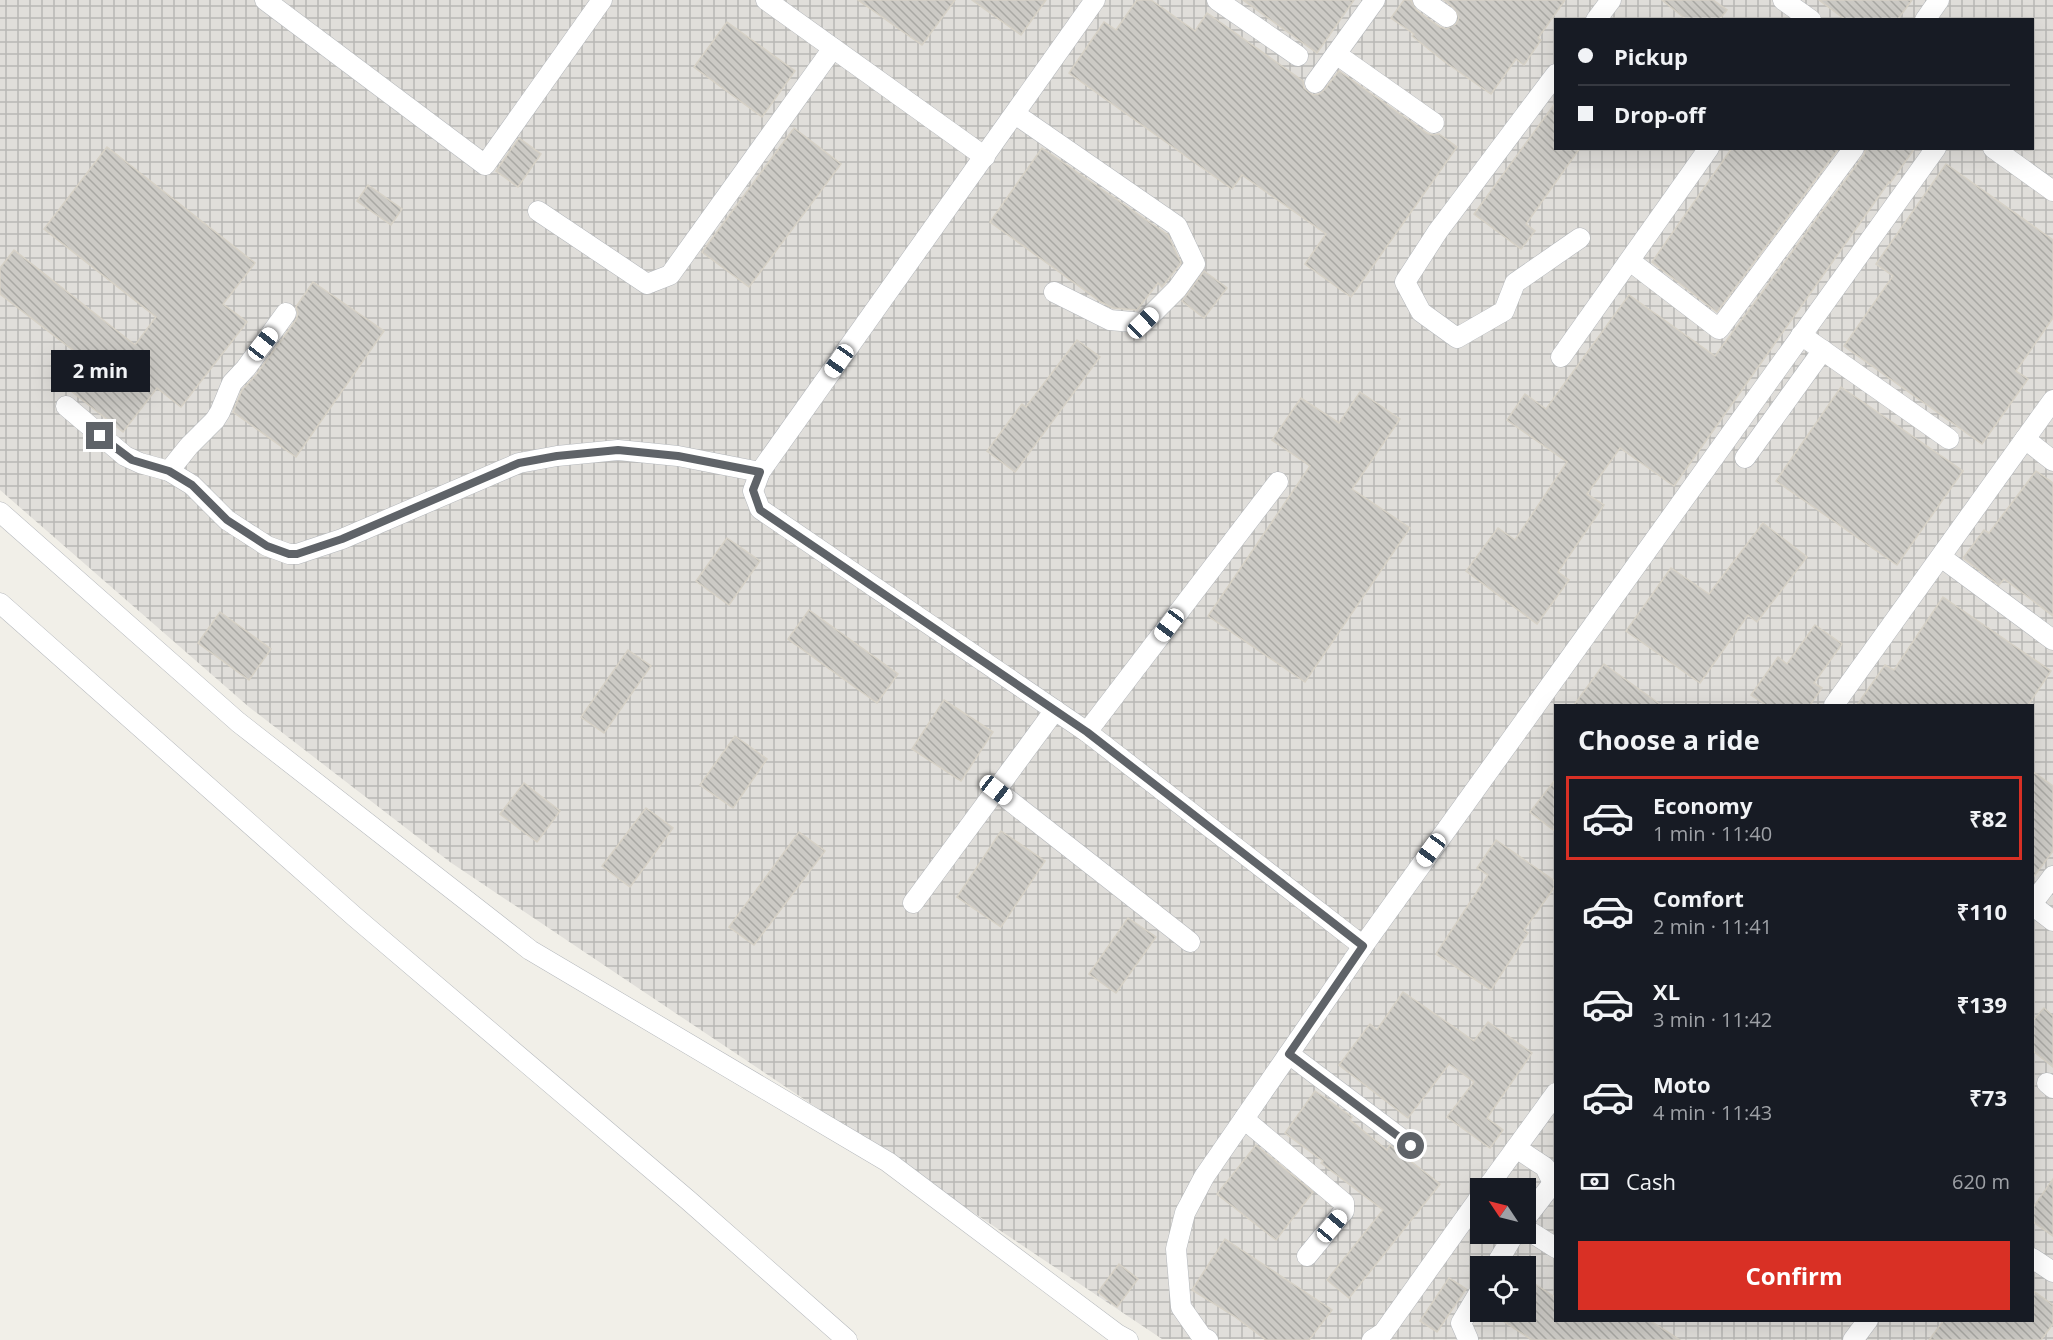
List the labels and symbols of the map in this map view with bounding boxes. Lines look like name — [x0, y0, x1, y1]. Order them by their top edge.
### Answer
car — [1124, 304, 1162, 342]
car — [245, 324, 281, 364]
car — [821, 341, 857, 381]
callout: 2 min — [51, 349, 150, 391]
route end — [86, 422, 113, 449]
car — [1151, 605, 1187, 645]
car — [976, 772, 1016, 808]
car — [1413, 830, 1449, 870]
route start — [1397, 1132, 1424, 1159]
north arrow — [1470, 1178, 1536, 1244]
car — [1314, 1206, 1350, 1246]

